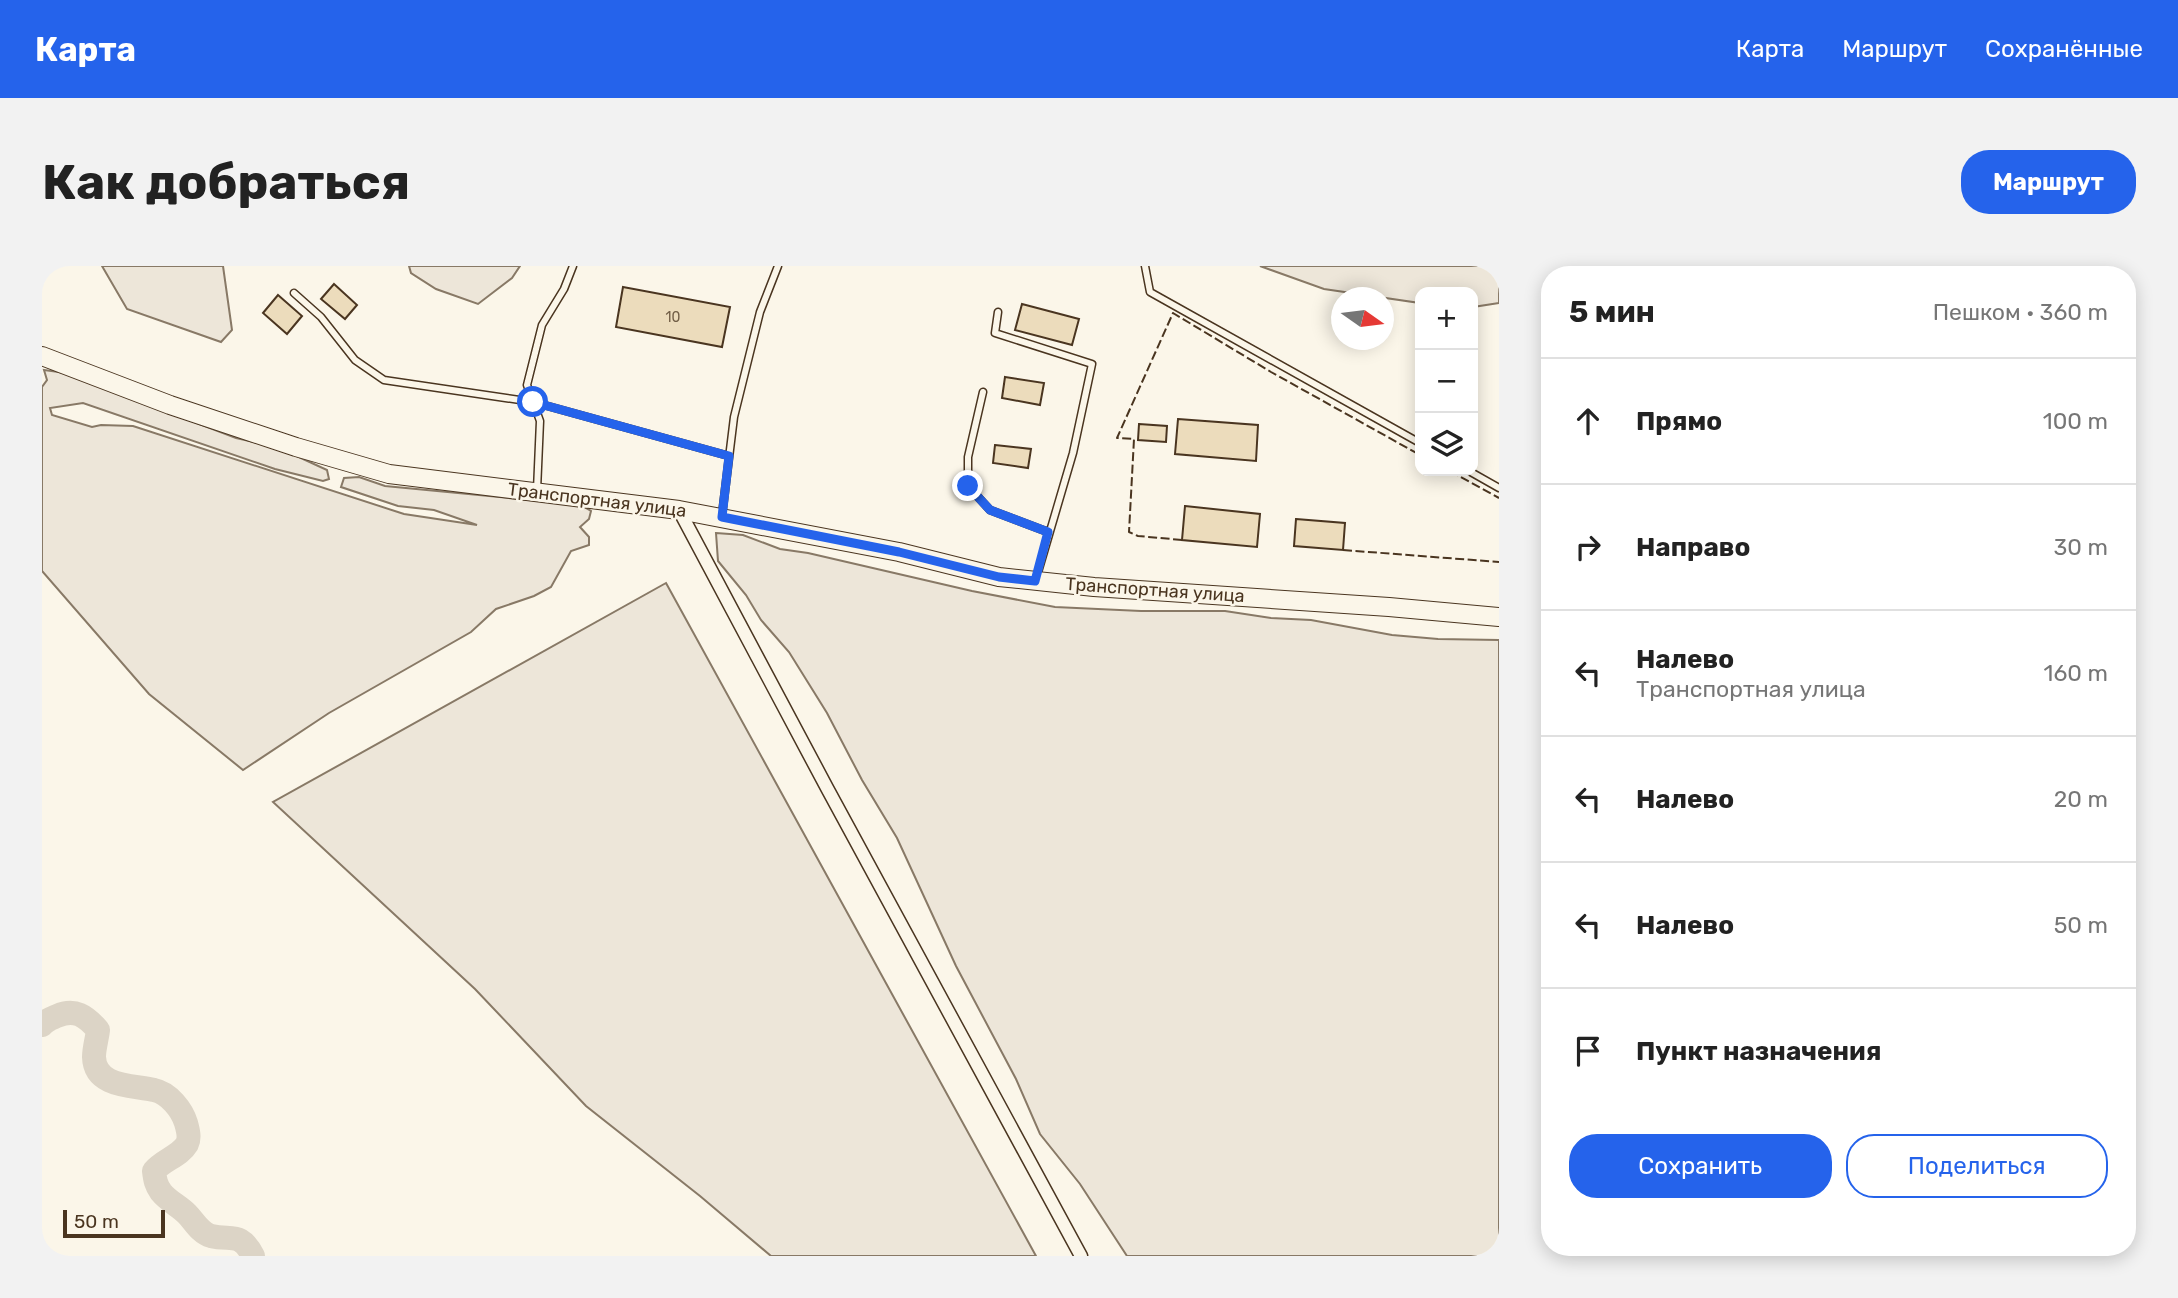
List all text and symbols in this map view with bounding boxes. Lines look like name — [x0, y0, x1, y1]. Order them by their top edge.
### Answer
text: Карта — [35, 30, 136, 69]
text: Карта — [1736, 35, 1804, 63]
text: Маршрут — [1842, 35, 1947, 63]
text: Сохранённые — [1985, 35, 2143, 63]
button: Маршрут — [1961, 150, 2136, 214]
text: Как добраться — [42, 153, 410, 211]
north arrow — [1331, 287, 1394, 350]
map controls — [1415, 287, 1478, 476]
button: + — [1415, 287, 1478, 350]
text: 5 мин — [1569, 294, 1655, 330]
text: Пешком · 360 m — [1933, 298, 2108, 326]
house number: 10 — [666, 309, 681, 326]
button: − — [1415, 350, 1478, 413]
route start — [517, 386, 548, 417]
icon: ahead — [1569, 402, 1607, 440]
text: Прямо — [1636, 406, 1722, 437]
text: 100 m — [2043, 407, 2108, 435]
button: layers — [1415, 413, 1478, 476]
route end — [952, 470, 983, 501]
street label: Транспортная улица — [506, 478, 688, 522]
icon: right — [1569, 528, 1607, 566]
text: Направо — [1636, 532, 1750, 563]
text: 30 m — [2053, 533, 2108, 561]
street label: Транспортная улица — [1065, 573, 1245, 607]
text: Налево — [1636, 644, 1734, 675]
icon: left — [1569, 654, 1607, 692]
text: 160 m — [2044, 659, 2108, 687]
text: Транспортная улица — [1636, 675, 1866, 703]
icon: left — [1569, 780, 1607, 818]
text: Налево — [1636, 784, 1734, 815]
text: 20 m — [2054, 785, 2108, 813]
icon: left — [1569, 906, 1607, 944]
text: Налево — [1636, 910, 1734, 941]
text: 50 m — [2054, 911, 2108, 939]
icon: arrive — [1569, 1032, 1607, 1070]
text: Пункт назначения — [1636, 1036, 1881, 1067]
button: Сохранить — [1569, 1134, 1832, 1198]
button: Поделиться — [1846, 1134, 2108, 1198]
scale bar — [63, 1207, 164, 1239]
text: 50 m — [74, 1210, 119, 1233]

